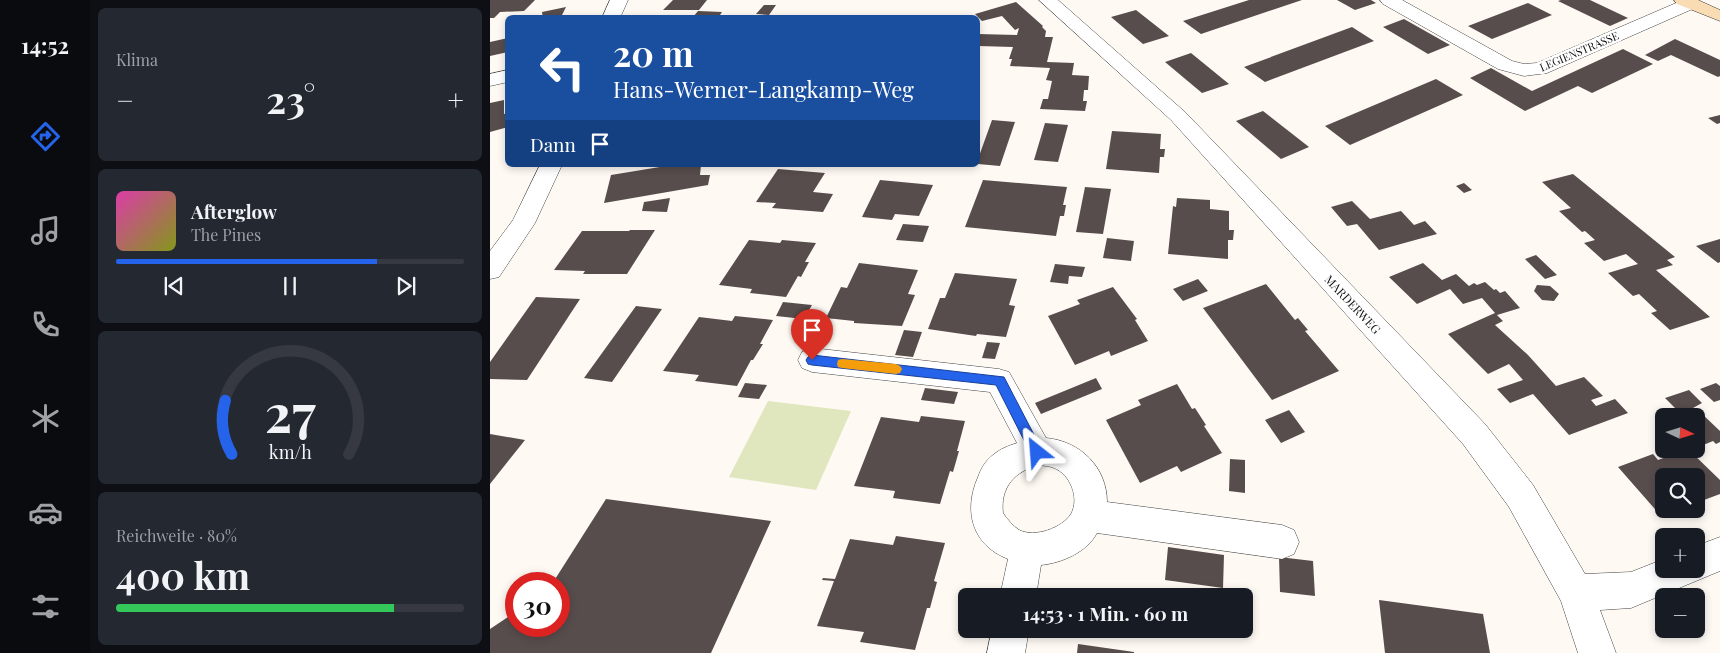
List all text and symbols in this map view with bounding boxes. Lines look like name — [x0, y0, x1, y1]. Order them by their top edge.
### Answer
street label: LEGIENSTRASSE — [1537, 27, 1621, 74]
text: 20 m — [613, 29, 694, 76]
text: 14:52 — [21, 30, 69, 60]
icon: left — [530, 35, 595, 100]
text: Klima — [116, 49, 158, 70]
text: 23° — [266, 73, 315, 124]
text: Hans-Werner-Langkamp-Weg — [613, 74, 914, 104]
text: − — [116, 81, 134, 118]
text: + — [448, 81, 464, 118]
icon: directions — [28, 119, 63, 154]
icon: arrive — [586, 130, 614, 158]
text: Dann — [530, 131, 576, 157]
text: Afterglow — [191, 198, 277, 224]
icon: music — [28, 213, 63, 248]
text: The Pines — [191, 224, 261, 245]
street label: MARDERWEG — [1322, 271, 1385, 337]
icon: previous — [160, 272, 188, 300]
icon: pause — [276, 272, 304, 300]
icon: next — [392, 272, 420, 300]
icon: phone — [28, 307, 63, 342]
pin — [791, 309, 833, 360]
icon: arrive — [798, 316, 826, 344]
text: 27 — [265, 377, 316, 446]
icon: climate — [28, 401, 63, 436]
north arrow — [1655, 408, 1705, 458]
map controls — [1655, 408, 1705, 638]
position arrow — [1010, 425, 1062, 477]
text: km/h — [269, 440, 312, 463]
button: search — [1655, 468, 1705, 518]
icon: car — [28, 495, 63, 530]
text: Reichweite · 80% — [116, 525, 237, 546]
button: + — [1655, 528, 1705, 578]
text: 400 km — [116, 549, 250, 600]
speed limit sign: 30 — [505, 572, 570, 637]
button: − — [1655, 588, 1705, 638]
icon: filters — [28, 589, 63, 624]
text: 14:53 · 1 Min. · 60 m — [1023, 600, 1188, 626]

